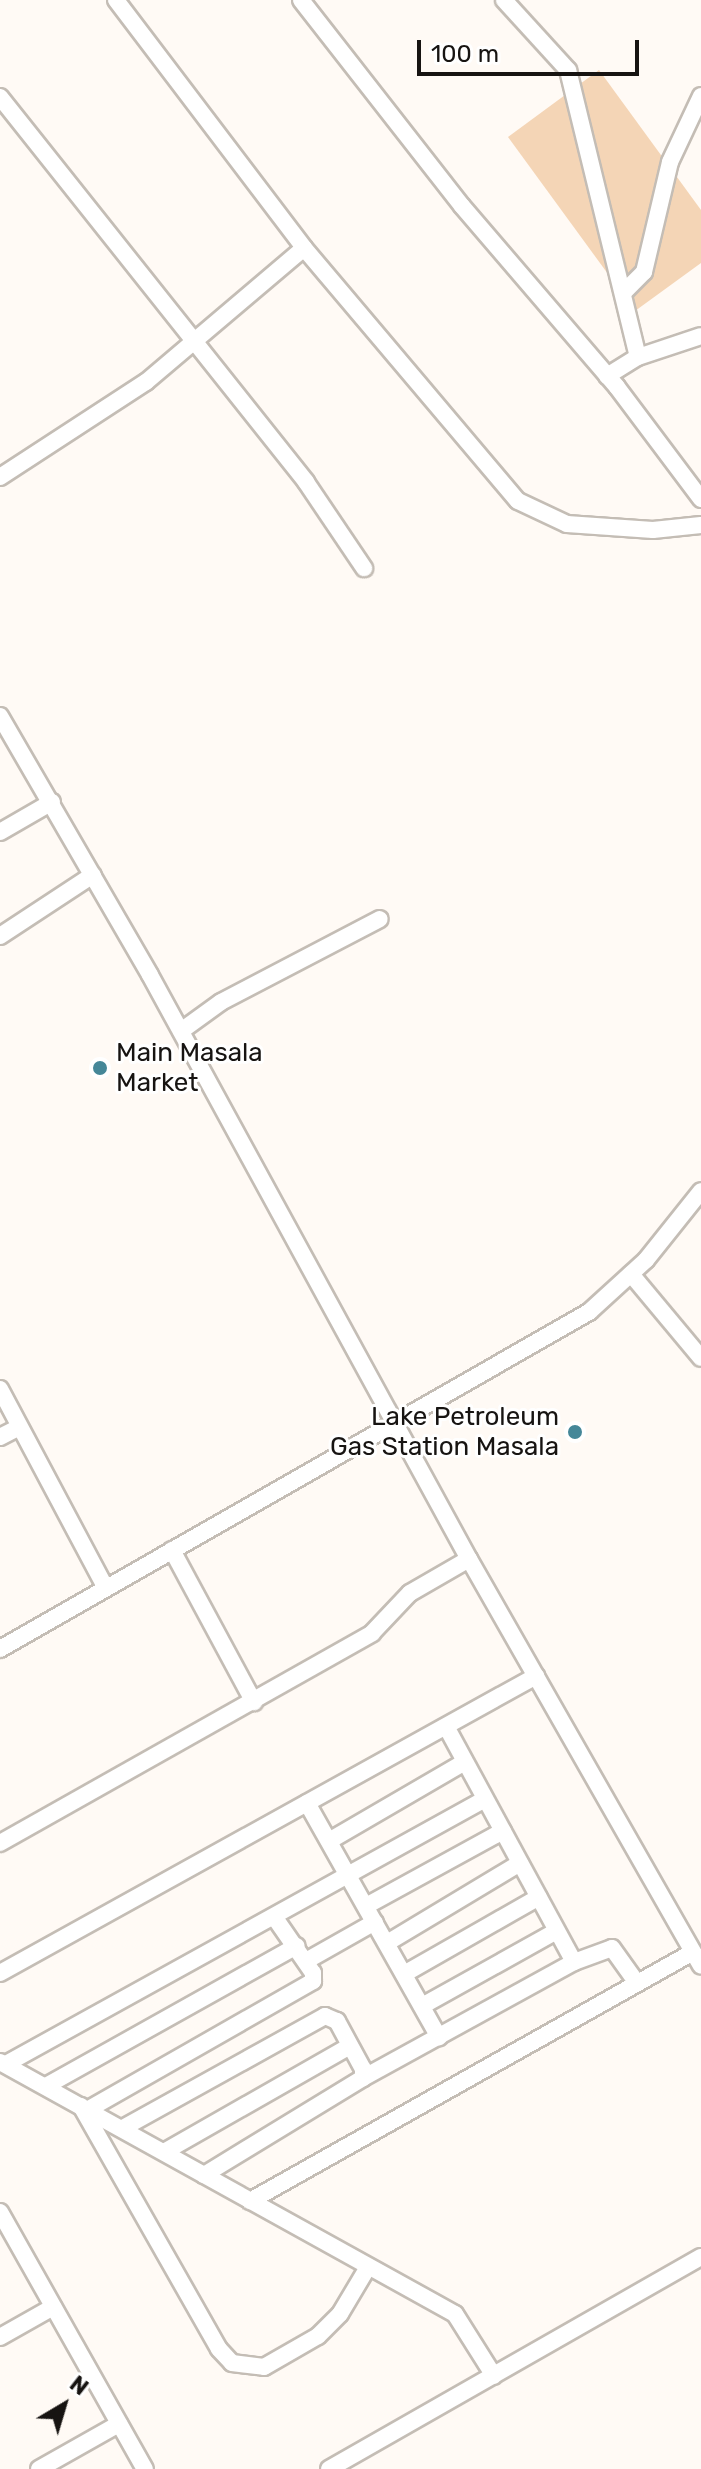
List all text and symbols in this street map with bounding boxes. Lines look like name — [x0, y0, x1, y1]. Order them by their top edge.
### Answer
scale bar — [421, 24, 643, 74]
text: 100 m — [431, 40, 499, 68]
place label: Main Masala Market — [116, 1037, 263, 1098]
marker: Main Masala Market — [91, 1059, 109, 1077]
place label: Lake Petroleum Gas Station Masala — [330, 1401, 559, 1462]
marker: Lake Petroleum Gas Station Masala — [566, 1423, 584, 1441]
north arrow — [24, 2365, 104, 2445]
text: N — [65, 2370, 94, 2401]

